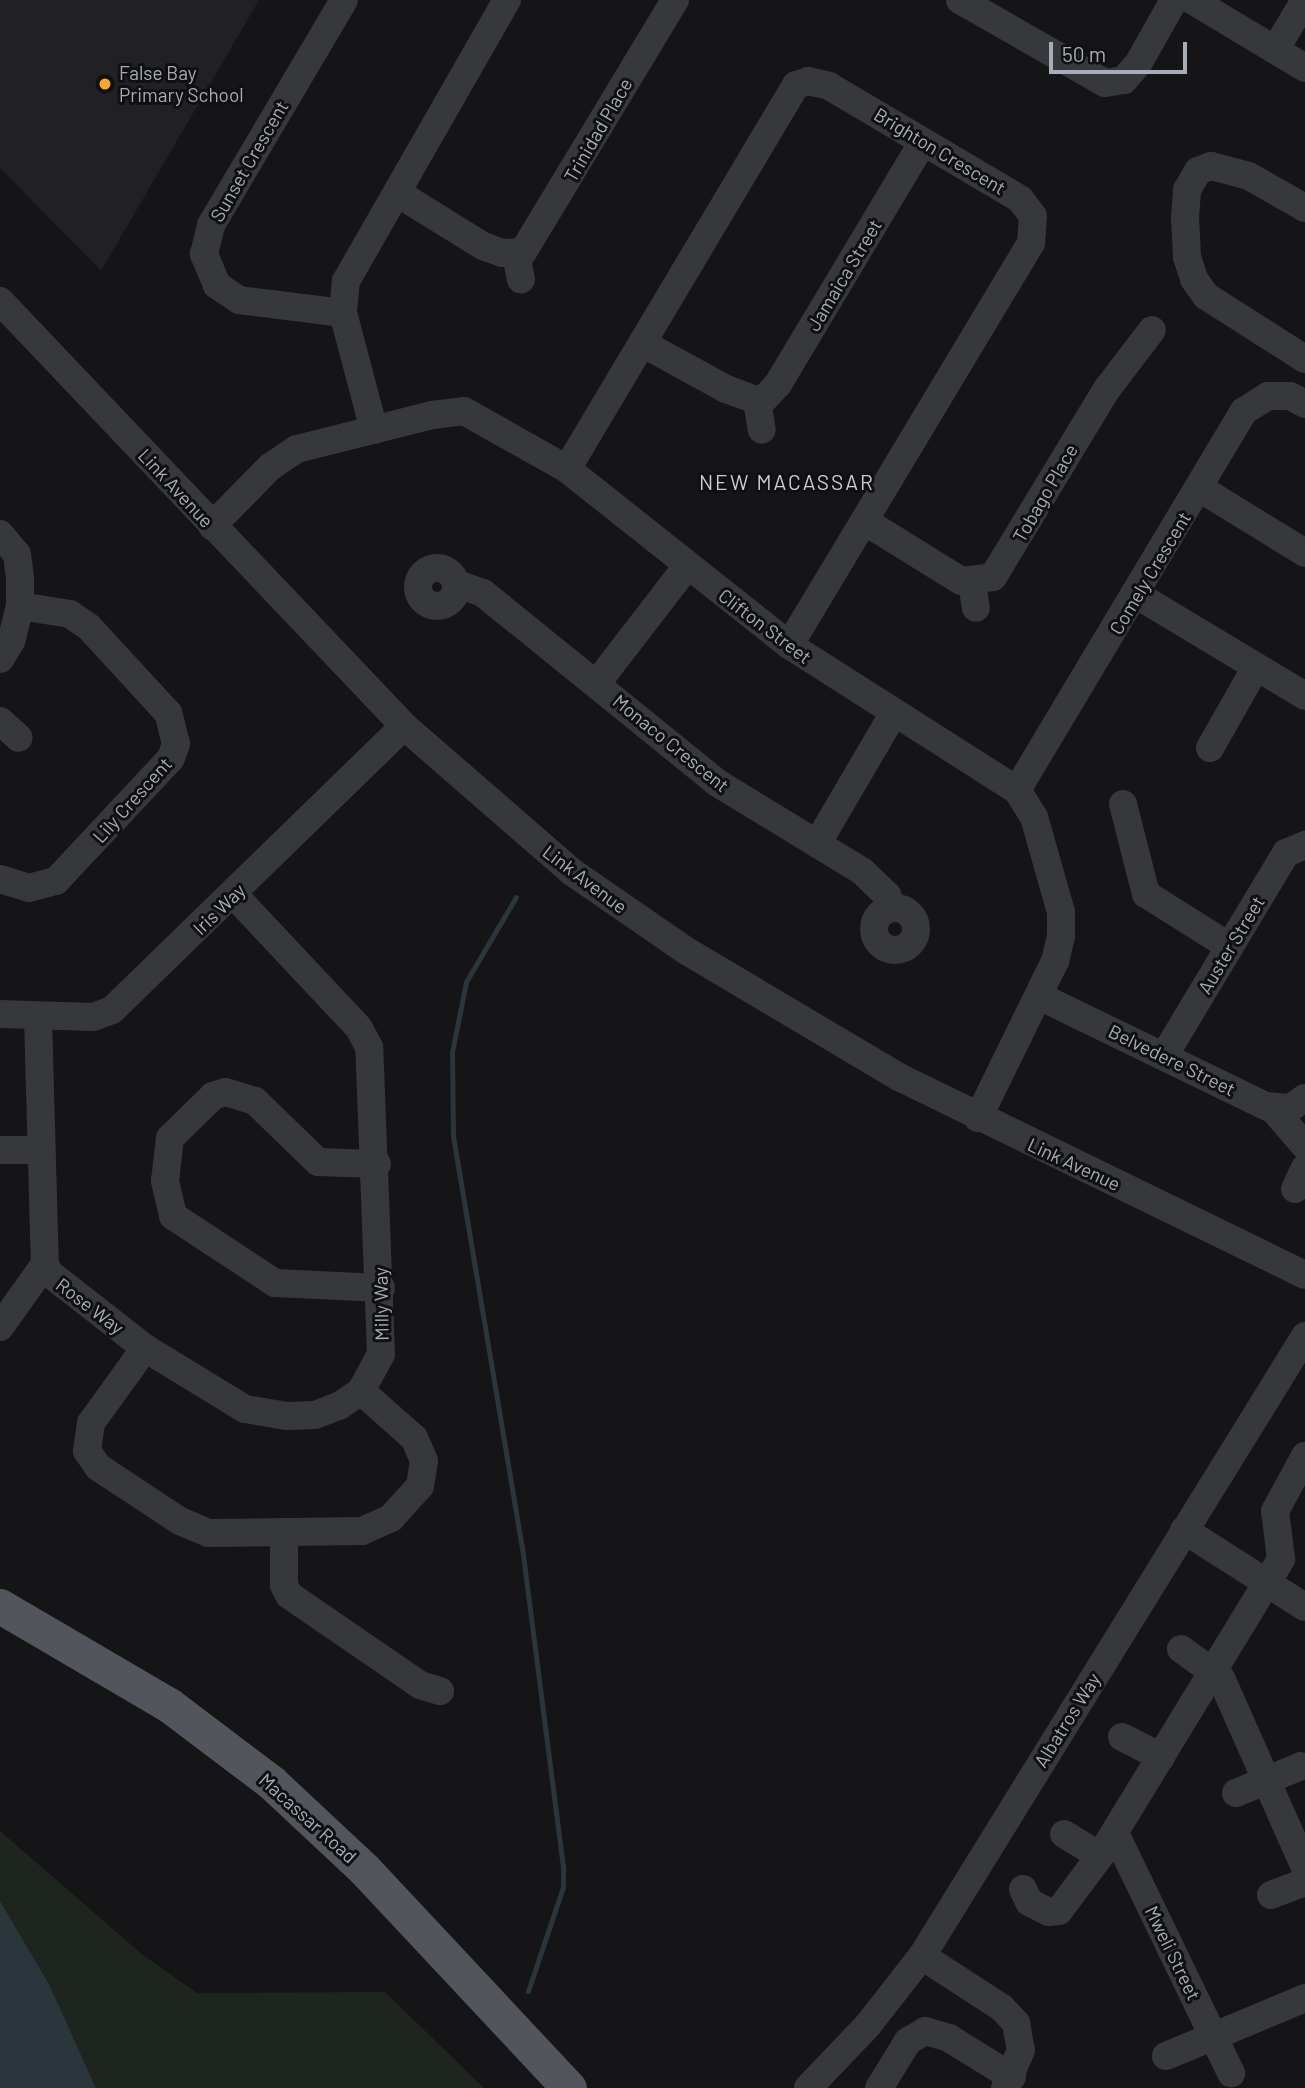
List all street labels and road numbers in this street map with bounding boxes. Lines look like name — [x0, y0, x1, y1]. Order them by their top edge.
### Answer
street label: Trinidad Place — [559, 74, 637, 186]
street label: Sunset Crescent — [205, 96, 293, 226]
street label: Brighton Crescent — [870, 103, 1010, 199]
street label: Jamaica Street — [802, 215, 886, 335]
street label: Tobago Place — [1008, 440, 1082, 546]
street label: Link Avenue — [134, 444, 218, 532]
street label: Comely Crescent — [1104, 508, 1196, 638]
street label: Clifton Street — [714, 584, 816, 668]
street label: Monaco Crescent — [608, 689, 734, 797]
street label: Lily Crescent — [88, 753, 176, 847]
street label: Link Avenue — [538, 840, 632, 918]
street label: Iris Way — [188, 879, 250, 939]
street label: Auster Street — [1193, 892, 1269, 998]
street label: Belvedere Street — [1105, 1019, 1239, 1101]
street label: Link Avenue — [1024, 1133, 1124, 1195]
street label: Milly Way — [369, 1267, 393, 1341]
street label: Rose Way — [52, 1273, 128, 1339]
street label: Albatros Way — [1029, 1669, 1105, 1771]
street label: Macassar Road — [255, 1768, 361, 1868]
street label: Mweli Street — [1140, 1902, 1206, 2004]

